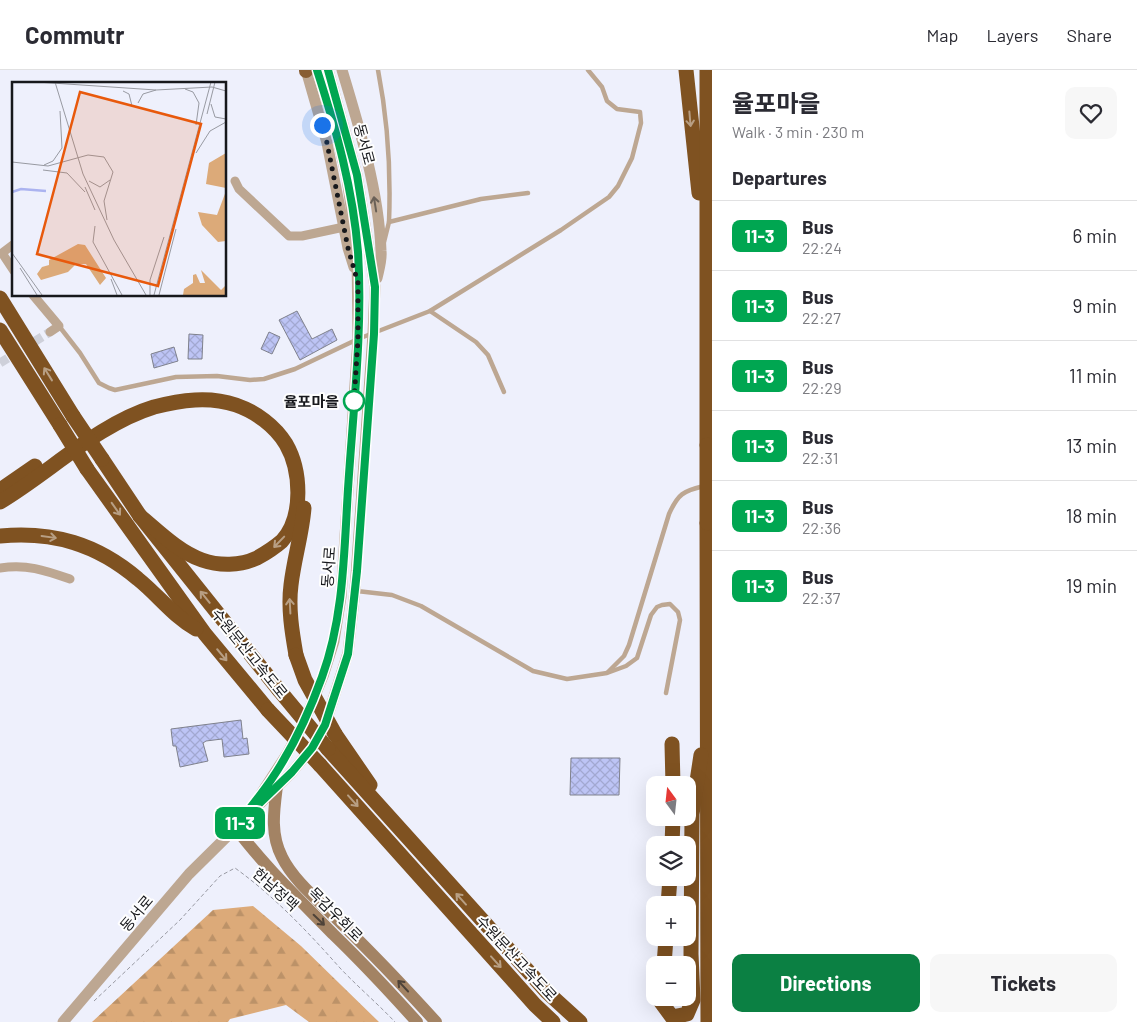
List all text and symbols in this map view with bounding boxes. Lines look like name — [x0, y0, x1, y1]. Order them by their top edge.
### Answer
text: Commutr — [25, 20, 124, 49]
text: Map — [926, 24, 958, 46]
text: Layers — [986, 24, 1039, 46]
text: Share — [1067, 24, 1112, 46]
inset map — [12, 82, 226, 296]
button: heart — [1065, 87, 1117, 139]
text: 율포마을 — [732, 88, 820, 117]
one-way arrow — [685, 110, 695, 126]
your location — [310, 113, 335, 138]
street label: 동서로 — [351, 122, 379, 166]
text: Walk · 3 min · 230 m — [732, 122, 864, 141]
text: Departures — [732, 166, 827, 189]
one-way arrow — [370, 196, 380, 212]
text: Bus — [802, 215, 834, 238]
text: 6 min — [1073, 224, 1117, 247]
text: 11-3 — [745, 225, 774, 247]
text: 22:24 — [802, 238, 842, 257]
text: Bus — [802, 285, 834, 308]
text: 9 min — [1073, 294, 1117, 317]
text: 11-3 — [745, 295, 774, 317]
text: 22:27 — [802, 308, 841, 327]
text: Bus — [802, 355, 834, 378]
text: 11 min — [1069, 364, 1117, 387]
text: 11-3 — [745, 365, 774, 387]
one-way arrow — [42, 368, 52, 382]
text: 22:29 — [802, 378, 842, 397]
marker: 율포마을 — [343, 390, 365, 412]
place label: 율포마을 — [284, 392, 339, 410]
text: Bus — [802, 425, 834, 448]
text: 13 min — [1066, 434, 1117, 457]
text: 11-3 — [745, 435, 774, 457]
text: 22:31 — [802, 448, 838, 467]
text: Bus — [802, 495, 834, 518]
one-way arrow — [111, 502, 121, 516]
text: 18 min — [1066, 504, 1117, 527]
text: 11-3 — [745, 505, 774, 527]
text: 22:36 — [802, 518, 841, 537]
one-way arrow — [40, 532, 56, 542]
one-way arrow — [273, 535, 285, 548]
street label: 동서로 — [318, 546, 338, 588]
text: Bus — [802, 565, 834, 588]
text: 19 min — [1066, 574, 1117, 597]
text: 11-3 — [745, 575, 774, 597]
text: 22:37 — [802, 588, 840, 607]
one-way arrow — [200, 590, 210, 604]
one-way arrow — [286, 599, 295, 615]
street label: 수원문산고속도로 — [208, 604, 292, 702]
one-way arrow — [216, 648, 227, 661]
north arrow — [646, 776, 696, 826]
map controls — [646, 776, 696, 1006]
one-way arrow — [347, 795, 359, 808]
line badge: 11-3 — [205, 807, 275, 839]
text: 11-3 — [225, 812, 255, 834]
button: layers — [646, 836, 696, 886]
street label: 한남정맥 — [249, 864, 303, 914]
street label: 목감우회로 — [305, 883, 367, 945]
street label: 동서로 — [116, 891, 156, 935]
one-way arrow — [456, 892, 467, 905]
button: + — [646, 896, 696, 946]
street label: 수원문산고속도로 — [473, 911, 561, 1005]
one-way arrow — [313, 914, 326, 926]
button: Directions — [732, 954, 920, 1012]
button: Tickets — [930, 954, 1117, 1012]
one-way arrow — [490, 955, 502, 968]
button: − — [646, 956, 696, 1006]
one-way arrow — [397, 980, 409, 993]

